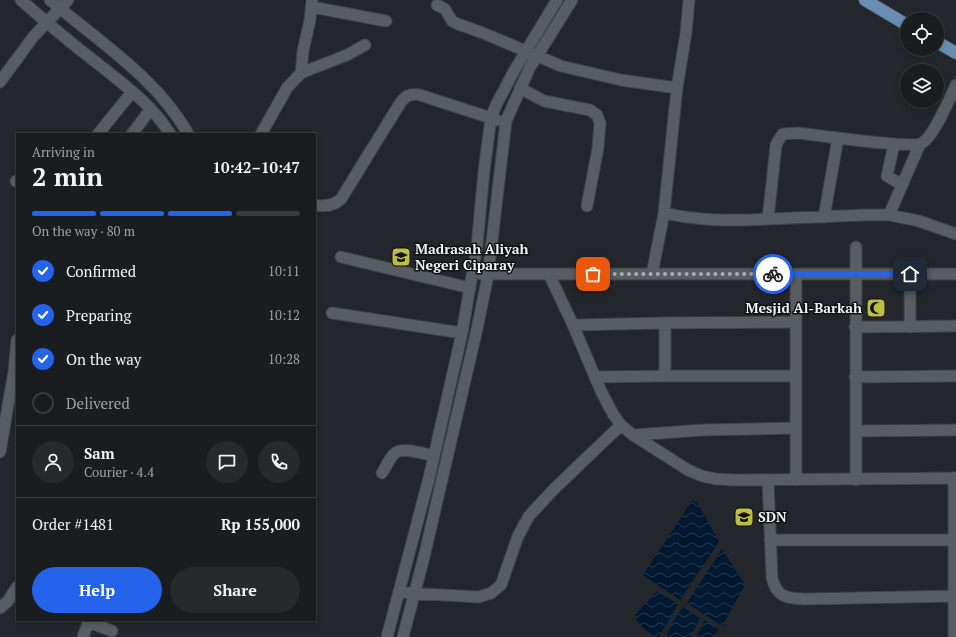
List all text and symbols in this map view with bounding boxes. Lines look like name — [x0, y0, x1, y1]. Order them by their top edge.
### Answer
map controls — [900, 12, 944, 108]
button: locate — [900, 12, 944, 56]
button: layers — [900, 64, 944, 108]
text: Arriving in — [32, 143, 95, 161]
text: 10:42–10:47 — [213, 157, 300, 177]
text: 2 min — [32, 159, 103, 193]
text: On the way · 80 m — [32, 222, 135, 240]
place label: Madrasah Aliyah Negeri Ciparay — [415, 239, 528, 274]
school or university icon: Madrasah Aliyah Negeri Ciparay — [390, 246, 412, 268]
courier — [753, 254, 793, 294]
pin — [576, 257, 610, 291]
pin — [893, 257, 927, 291]
icon: check — [32, 260, 54, 282]
text: Confirmed — [66, 261, 136, 281]
text: 10:11 — [268, 262, 300, 280]
icon: bag — [582, 263, 604, 285]
icon: bike — [762, 263, 784, 285]
icon: home — [899, 263, 921, 285]
mosque icon: Mesjid Al-Barkah — [865, 297, 887, 319]
place label: Mesjid Al-Barkah — [745, 298, 862, 317]
icon: check — [32, 304, 54, 326]
text: Preparing — [66, 305, 131, 325]
text: 10:12 — [268, 306, 300, 324]
icon: check — [32, 348, 54, 370]
text: On the way — [66, 349, 141, 369]
text: 10:28 — [268, 350, 300, 368]
text: Delivered — [66, 393, 130, 413]
button: person — [32, 441, 74, 483]
button: chat — [206, 441, 248, 483]
button: phone — [258, 441, 300, 483]
text: Sam — [84, 443, 115, 463]
text: Courier · 4.4 — [84, 463, 154, 481]
school or university icon: SDN — [733, 506, 755, 528]
place label: SDN — [758, 507, 787, 526]
text: Order #1481 — [32, 514, 114, 534]
text: Rp 155,000 — [221, 514, 300, 534]
button: Help — [32, 567, 162, 613]
button: Share — [170, 567, 300, 613]

